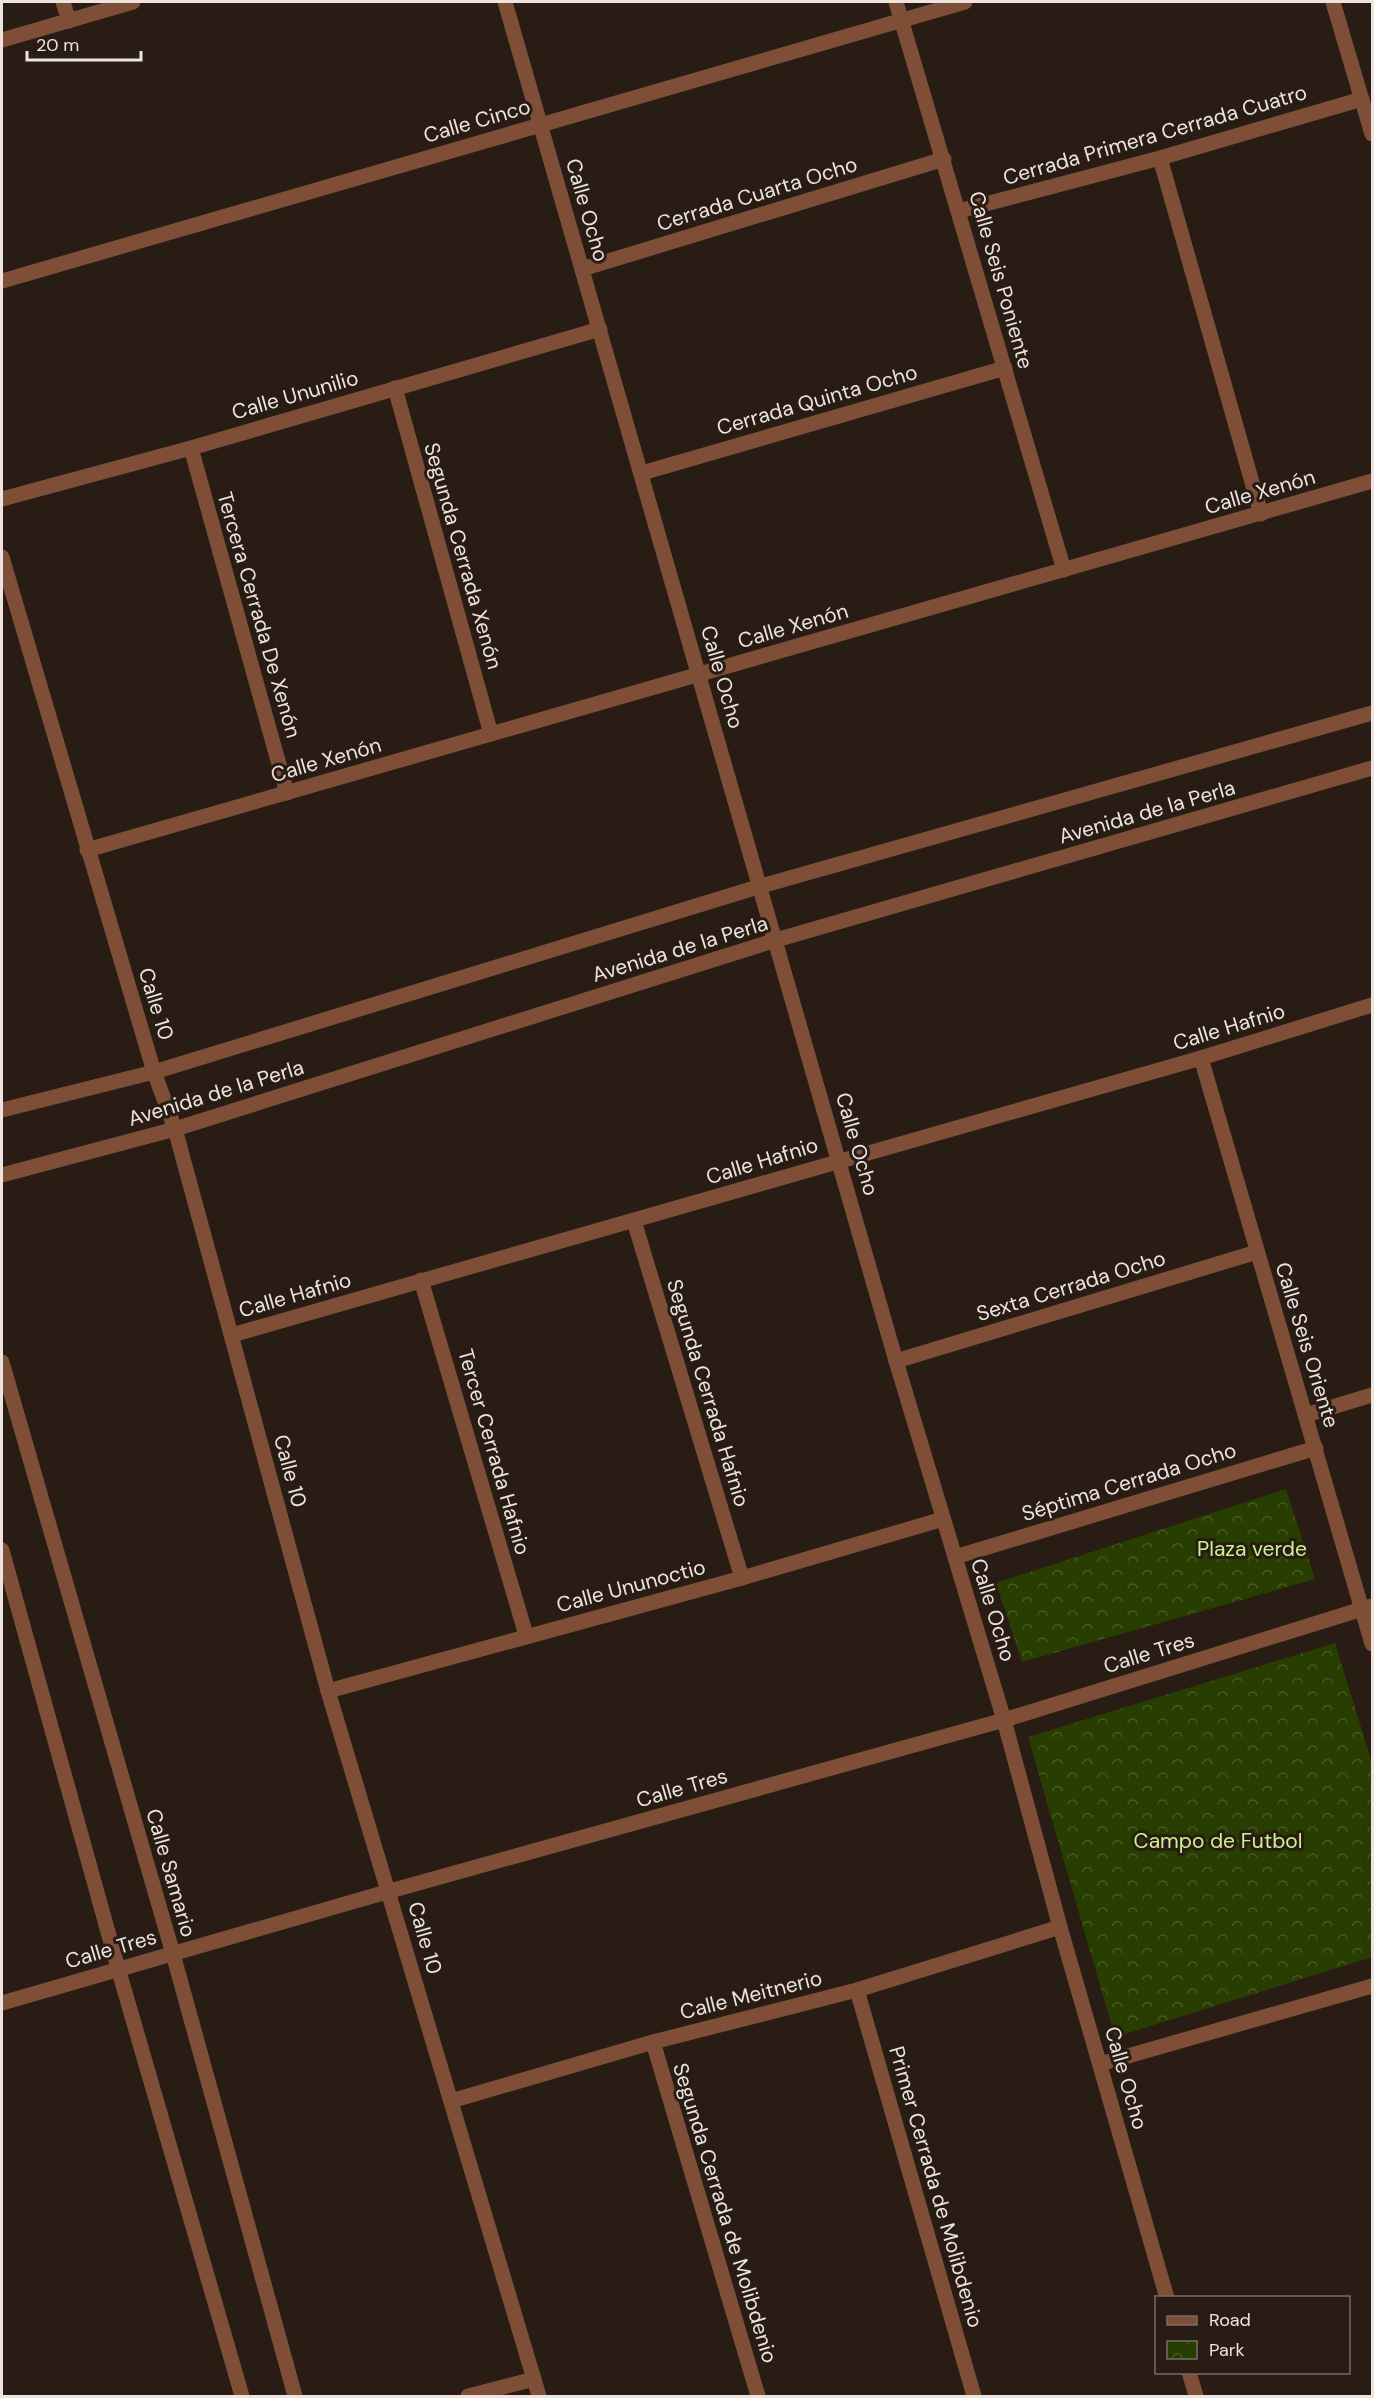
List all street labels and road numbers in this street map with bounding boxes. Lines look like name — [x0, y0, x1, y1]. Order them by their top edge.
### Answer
street label: Cerrada Primera Cerrada Cuatro — [1000, 78, 1310, 192]
street label: Calle Cinco — [420, 92, 534, 150]
street label: Cerrada Cuarta Ocho — [653, 150, 861, 238]
street label: Calle Ocho — [559, 155, 615, 265]
street label: Calle Seis Poniente — [962, 188, 1040, 372]
street label: Cerrada Quinta Ocho — [713, 358, 921, 442]
street label: Calle Ununilio — [228, 364, 362, 426]
street label: Segunda Cerrada Xenón — [417, 439, 509, 673]
street label: Calle Xenón — [1201, 463, 1319, 521]
street label: Tercera Cerrada De Xenón — [210, 489, 308, 741]
street label: Calle Xenón — [734, 597, 852, 655]
street label: Calle Ocho — [694, 622, 750, 732]
street label: Calle Xenón — [267, 731, 385, 789]
street label: Avenida de la Perla — [1055, 773, 1239, 851]
street label: Avenida de la Perla — [589, 909, 771, 989]
street label: Calle 10 — [132, 964, 180, 1044]
street label: Calle Hafnio — [1170, 997, 1288, 1057]
street label: Avenida de la Perla — [125, 1053, 307, 1133]
street label: Calle Ocho — [829, 1089, 885, 1199]
street label: Calle Hafnio — [703, 1131, 821, 1191]
street label: Sexta Cerrada Ocho — [973, 1244, 1169, 1328]
street label: Calle Seis Oriente — [1269, 1259, 1345, 1431]
street label: Calle Hafnio — [235, 1266, 355, 1324]
street label: Segunda Cerrada Hafnio — [660, 1276, 756, 1510]
street label: Tercer Cerrada Hafnio — [451, 1346, 537, 1558]
street label: Calle 10 — [267, 1432, 313, 1510]
street label: Séptima Cerrada Ocho — [1018, 1436, 1240, 1528]
street label: Calle Ununoctio — [553, 1553, 709, 1619]
street label: Calle Ocho — [964, 1555, 1022, 1665]
street label: Calle Tres — [1100, 1626, 1198, 1680]
street label: Calle Tres — [633, 1762, 731, 1814]
street label: Calle Samario — [139, 1806, 203, 1940]
street label: Calle 10 — [401, 1898, 449, 1978]
street label: Calle Tres — [62, 1923, 160, 1975]
street label: Calle Meitnerio — [677, 1964, 825, 2026]
street label: Calle Ocho — [1098, 2023, 1154, 2133]
street label: Primer Cerrada de Molibdenio — [882, 2043, 990, 2331]
street label: Segunda Cerrada de Molibdenio — [666, 2059, 784, 2367]

